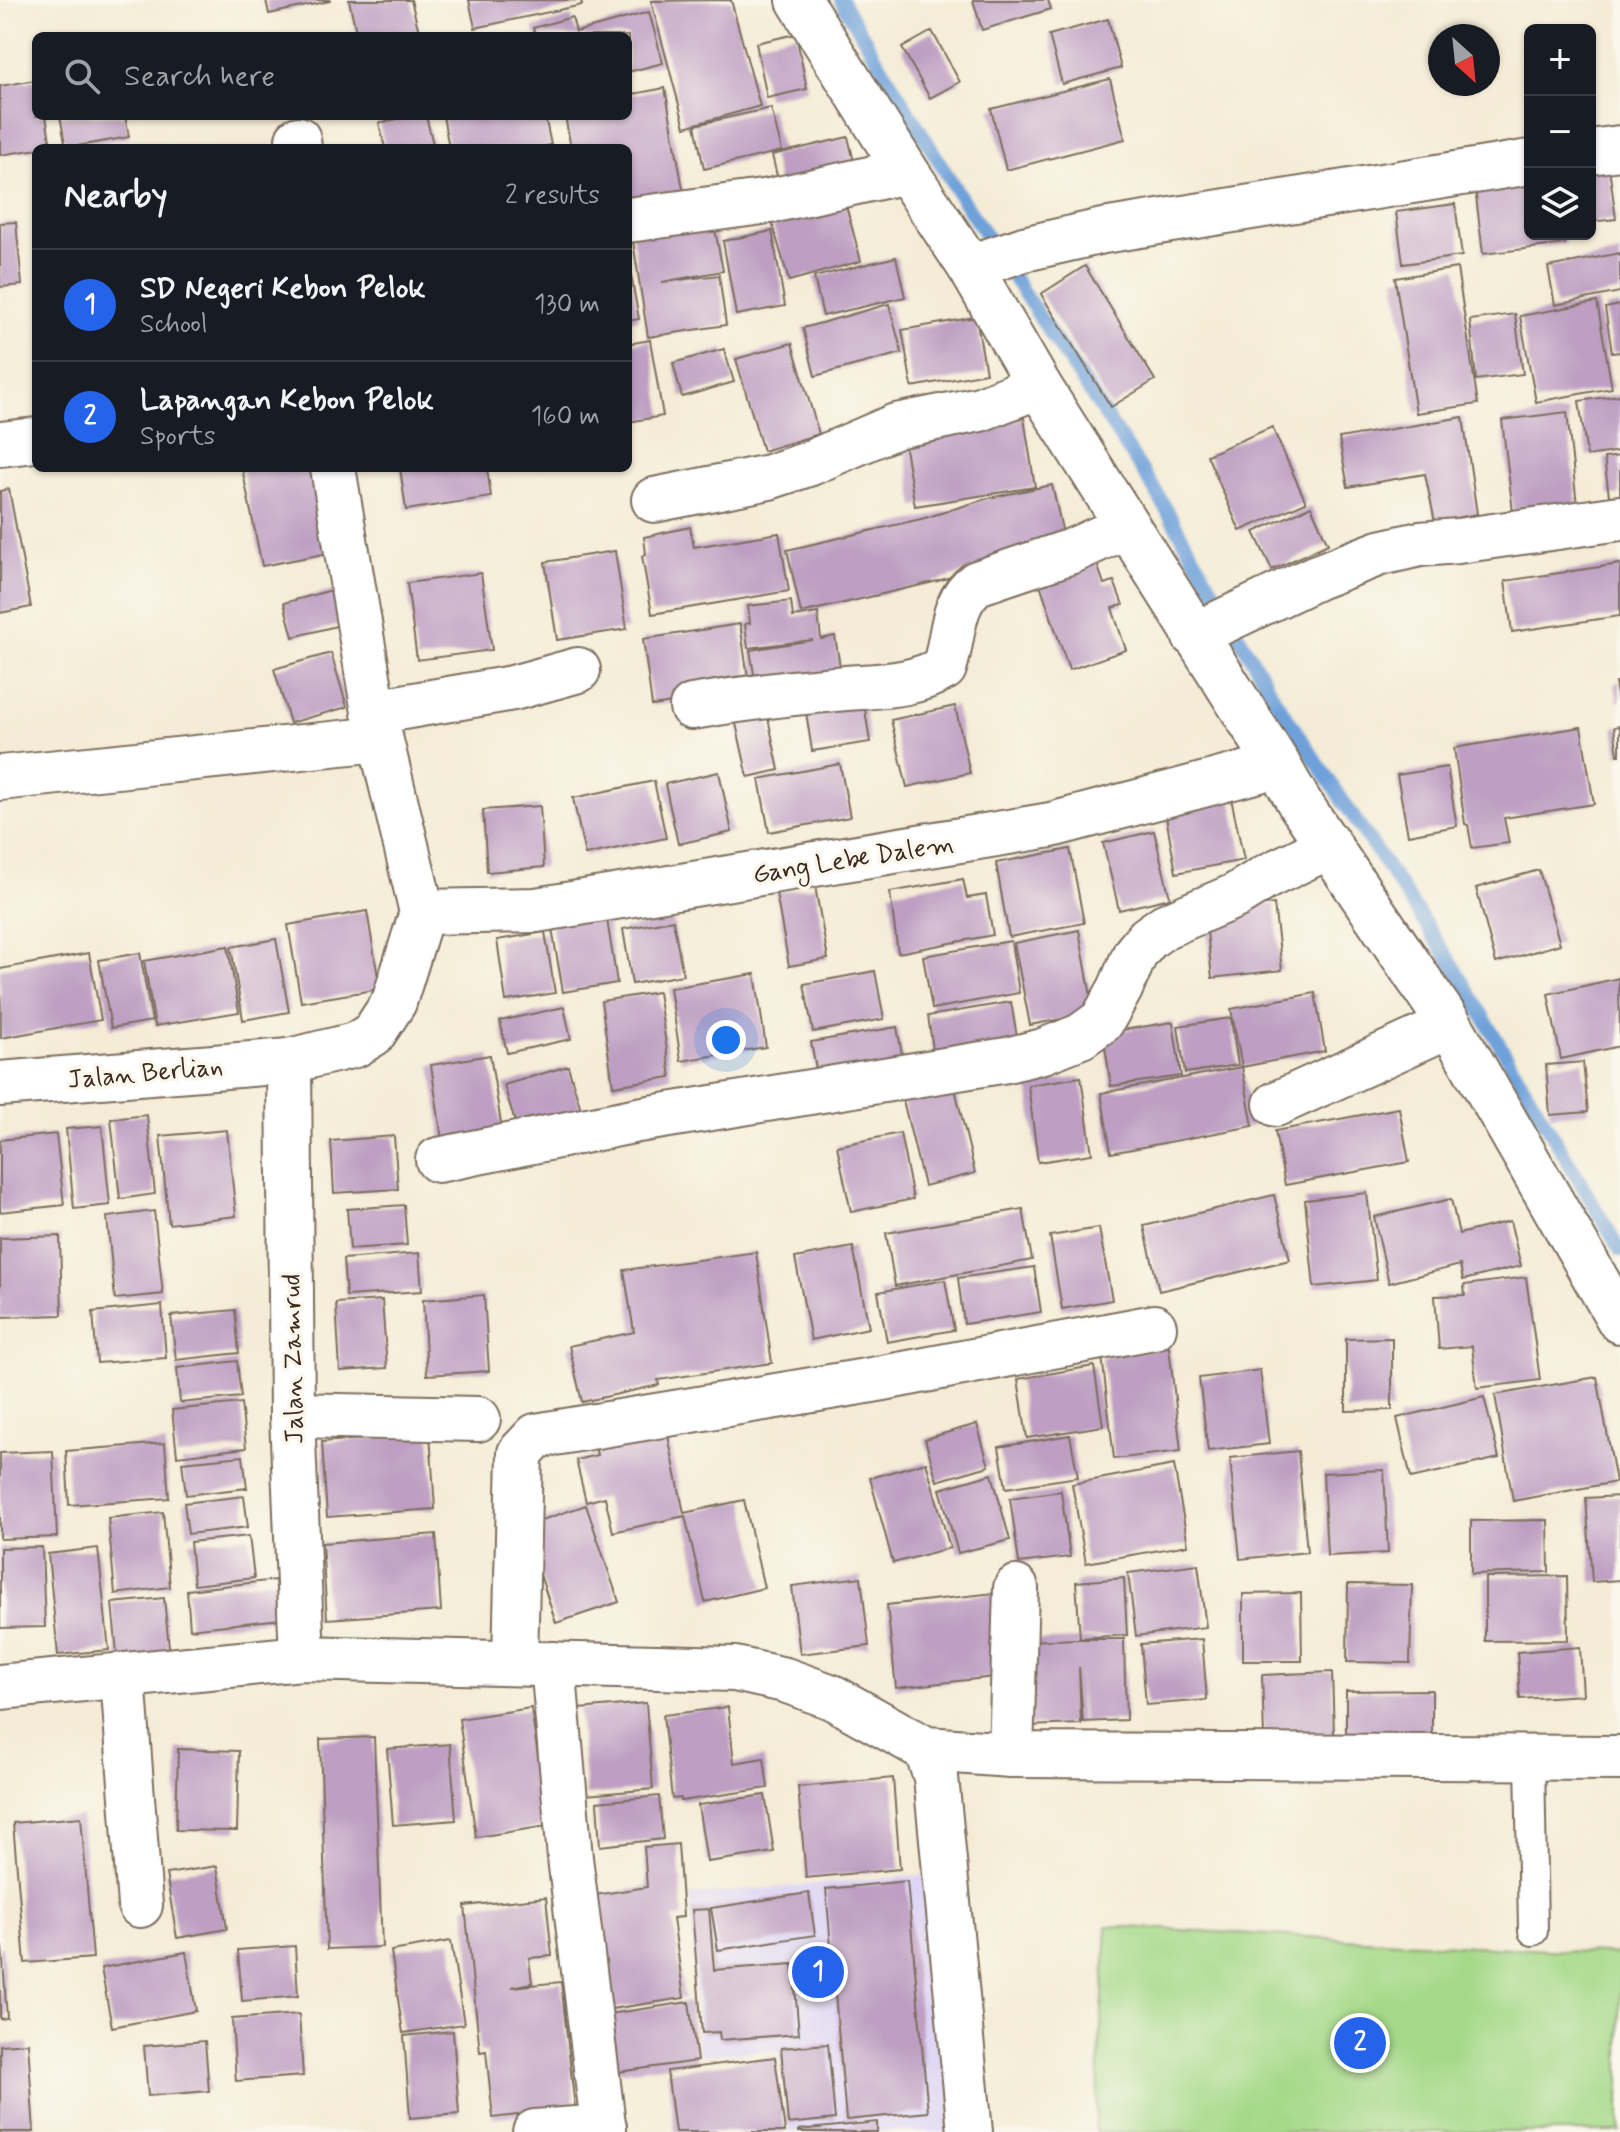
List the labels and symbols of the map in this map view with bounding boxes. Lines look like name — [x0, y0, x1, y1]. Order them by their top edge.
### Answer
north arrow — [1428, 24, 1500, 96]
street label: Gang Lebe Dalem — [750, 827, 957, 895]
your location — [706, 1020, 746, 1060]
street label: Jalan Berlian — [66, 1050, 224, 1098]
street label: Jalan Zamrud — [276, 1273, 312, 1445]
pin: 1 — [792, 1942, 844, 2002]
pin: 2 — [1334, 2013, 1386, 2073]

